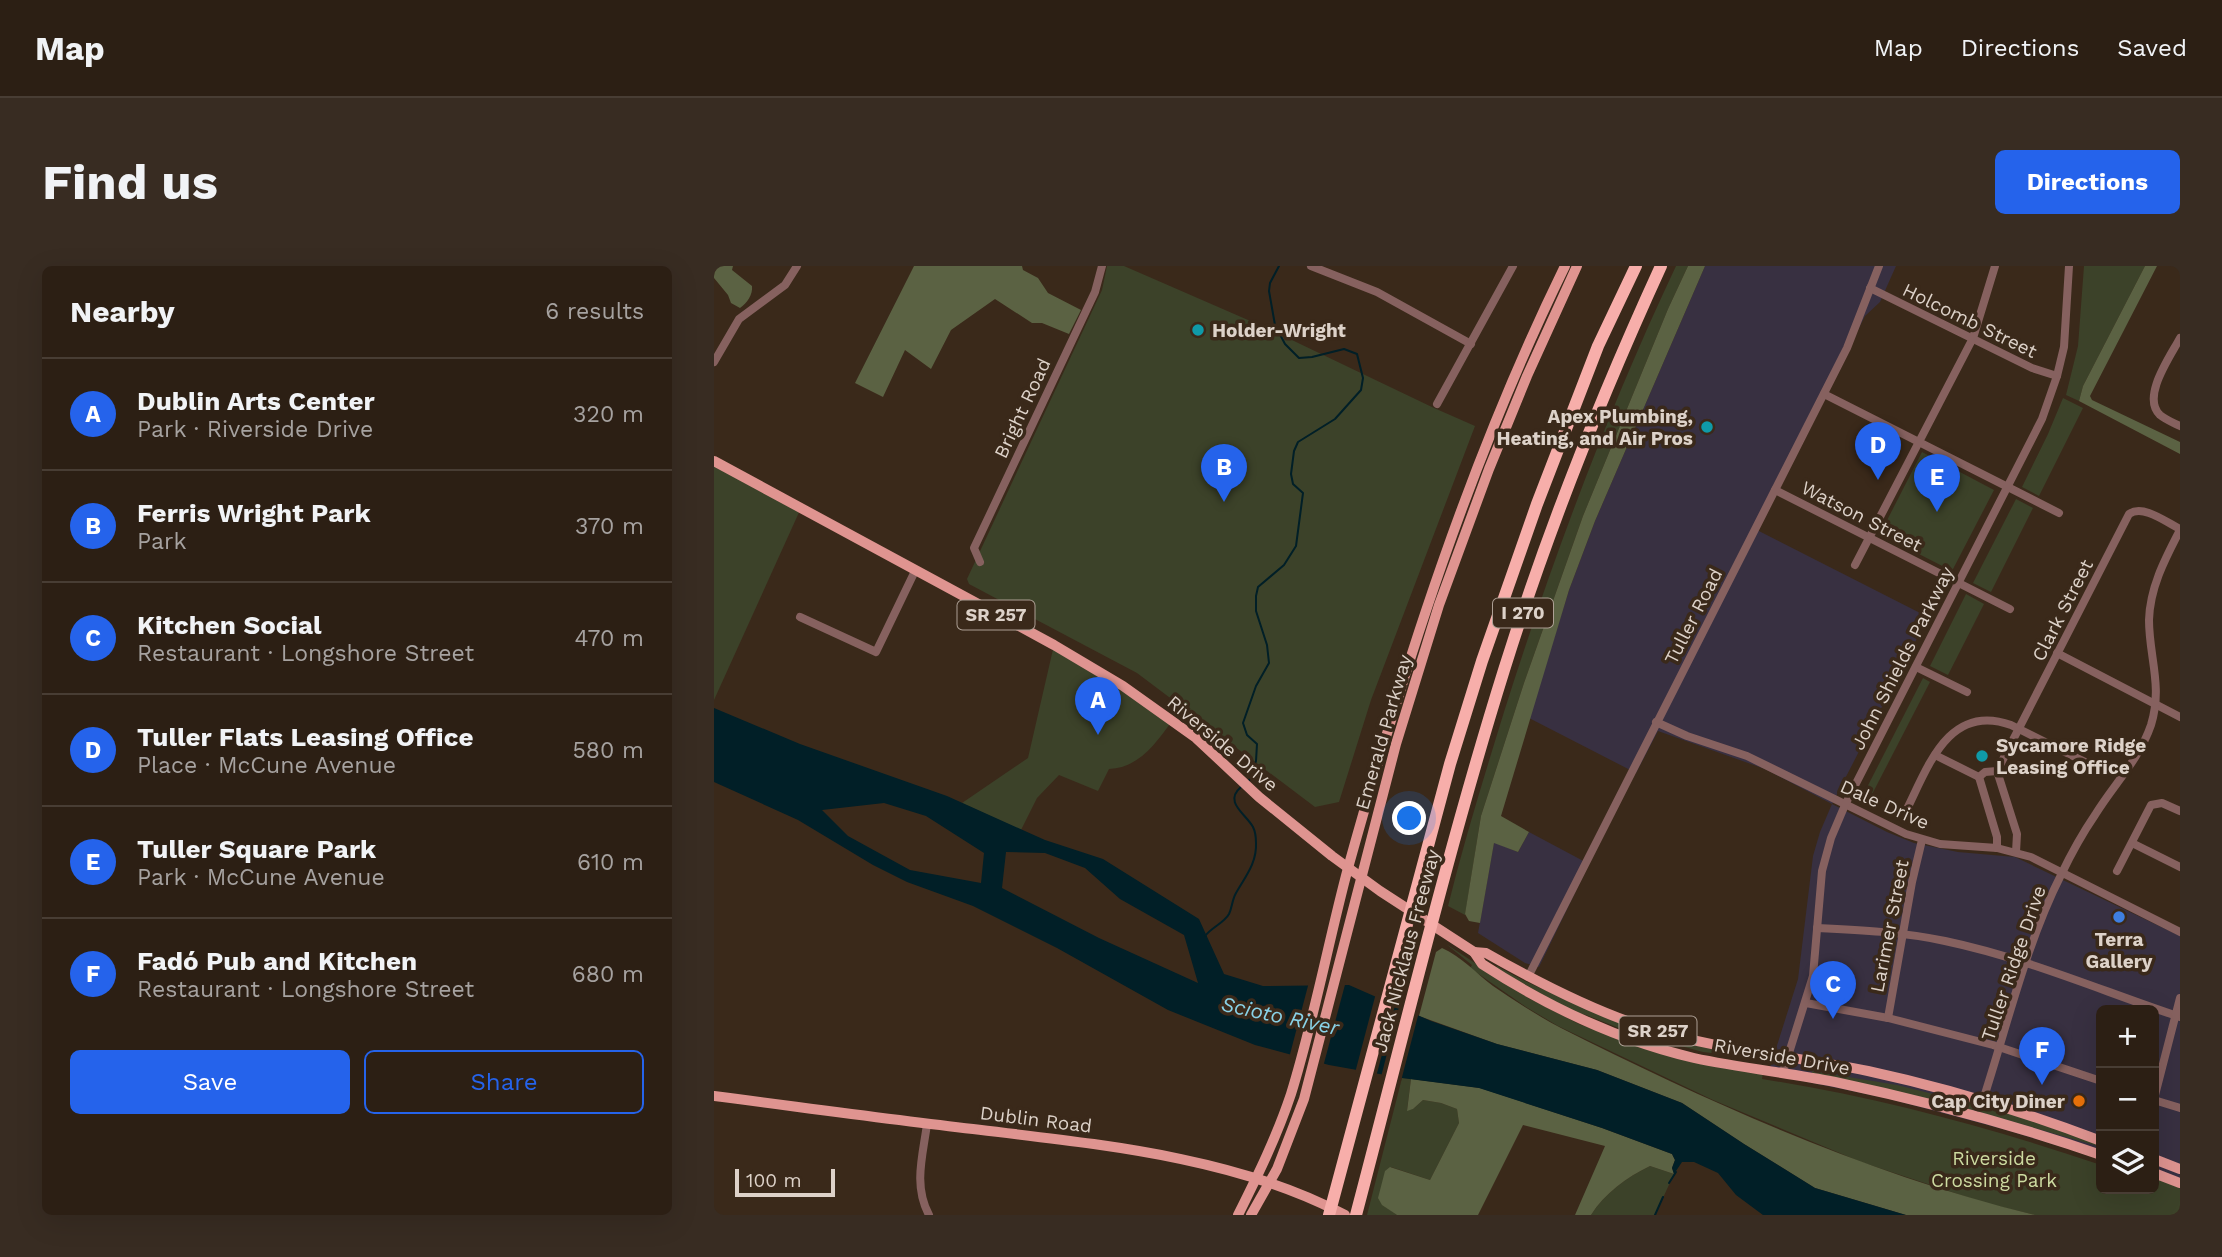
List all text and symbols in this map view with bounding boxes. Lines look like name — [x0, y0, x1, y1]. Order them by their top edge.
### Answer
text: Map — [35, 29, 105, 68]
text: Map — [1874, 34, 1923, 62]
text: Directions — [1961, 34, 2079, 62]
text: Saved — [2117, 34, 2187, 62]
button: Directions — [1995, 150, 2180, 214]
text: Find us — [42, 153, 218, 211]
street label: Holcomb Street — [1899, 278, 2041, 363]
text: Nearby — [70, 294, 175, 329]
text: 6 results — [545, 298, 644, 325]
place label: Holder-Wright — [1212, 319, 1347, 342]
marker: Holder-Wright — [1190, 322, 1206, 338]
street label: Bright Road — [989, 355, 1056, 462]
text: Dublin Arts Center — [137, 386, 375, 416]
text: A — [85, 401, 101, 428]
text: 320 m — [573, 401, 644, 428]
place label: Apex Plumbing, Heating, and Air Pros — [1496, 405, 1693, 450]
text: Park · Riverside Drive — [137, 416, 373, 443]
marker: Apex Plumbing, Heating, and Air Pros — [1699, 419, 1715, 435]
pin: D — [1855, 422, 1901, 480]
pin: B — [1201, 444, 1247, 502]
pin: E — [1914, 454, 1960, 512]
street label: Watson Street — [1797, 476, 1926, 557]
text: Ferris Wright Park — [137, 498, 371, 528]
text: B — [85, 513, 101, 540]
text: 370 m — [575, 513, 644, 540]
text: Park — [137, 528, 186, 555]
street label: Clark Street — [2027, 555, 2098, 665]
street label: John Shields Parkway — [1846, 563, 1959, 754]
street label: Tuller Road — [1659, 564, 1727, 668]
road number: I 270 — [1493, 598, 1553, 628]
road number: SR 257 — [958, 600, 1034, 629]
text: Kitchen Social — [137, 610, 322, 640]
text: C — [85, 625, 101, 652]
text: 470 m — [575, 625, 644, 652]
text: Restaurant · Longshore Street — [137, 640, 474, 667]
street label: Emerald Parkway — [1350, 652, 1417, 812]
pin: A — [1075, 677, 1121, 735]
street label: Riverside Drive — [1163, 690, 1283, 796]
text: Tuller Flats Leasing Office — [137, 722, 473, 752]
place label: Sycamore Ridge Leasing Office — [1996, 734, 2146, 779]
text: D — [85, 737, 101, 764]
text: 580 m — [572, 737, 644, 764]
marker: Sycamore Ridge Leasing Office — [1974, 748, 1990, 764]
text: Place · McCune Avenue — [137, 752, 396, 779]
street label: Dale Drive — [1837, 775, 1933, 834]
your location — [1392, 801, 1426, 835]
text: Tuller Square Park — [137, 834, 376, 864]
street label: Jack Nicklaus Freeway — [1368, 847, 1445, 1055]
text: E — [86, 849, 100, 876]
text: 610 m — [577, 849, 644, 876]
street label: Larimer Street — [1865, 858, 1914, 995]
text: Park · McCune Avenue — [137, 864, 385, 891]
street label: Tuller Ridge Drive — [1976, 883, 2051, 1044]
marker: Terra Gallery — [2111, 909, 2127, 925]
place label: Terra Gallery — [2085, 928, 2153, 973]
text: Fadó Pub and Kitchen — [137, 946, 417, 976]
text: F — [86, 961, 100, 988]
text: 680 m — [572, 961, 644, 988]
pin: C — [1810, 961, 1856, 1019]
text: Restaurant · Longshore Street — [137, 976, 474, 1003]
water label: Scioto River — [1219, 991, 1342, 1040]
map controls — [2096, 1005, 2159, 1194]
button: + — [2096, 1005, 2159, 1068]
road number: SR 257 — [1620, 1016, 1696, 1046]
pin: F — [2019, 1027, 2065, 1085]
street label: Riverside Drive — [1712, 1033, 1852, 1080]
button: Save — [70, 1050, 350, 1114]
button: Share — [364, 1050, 644, 1114]
button: − — [2096, 1068, 2159, 1131]
place label: Cap City Diner — [1931, 1090, 2066, 1113]
marker: Cap City Diner — [2071, 1093, 2087, 1109]
street label: Dublin Road — [979, 1101, 1093, 1138]
button: layers — [2096, 1131, 2159, 1194]
park label: Riverside Crossing Park — [1931, 1147, 2057, 1192]
scale bar — [735, 1166, 835, 1198]
text: 100 m — [746, 1169, 802, 1192]

